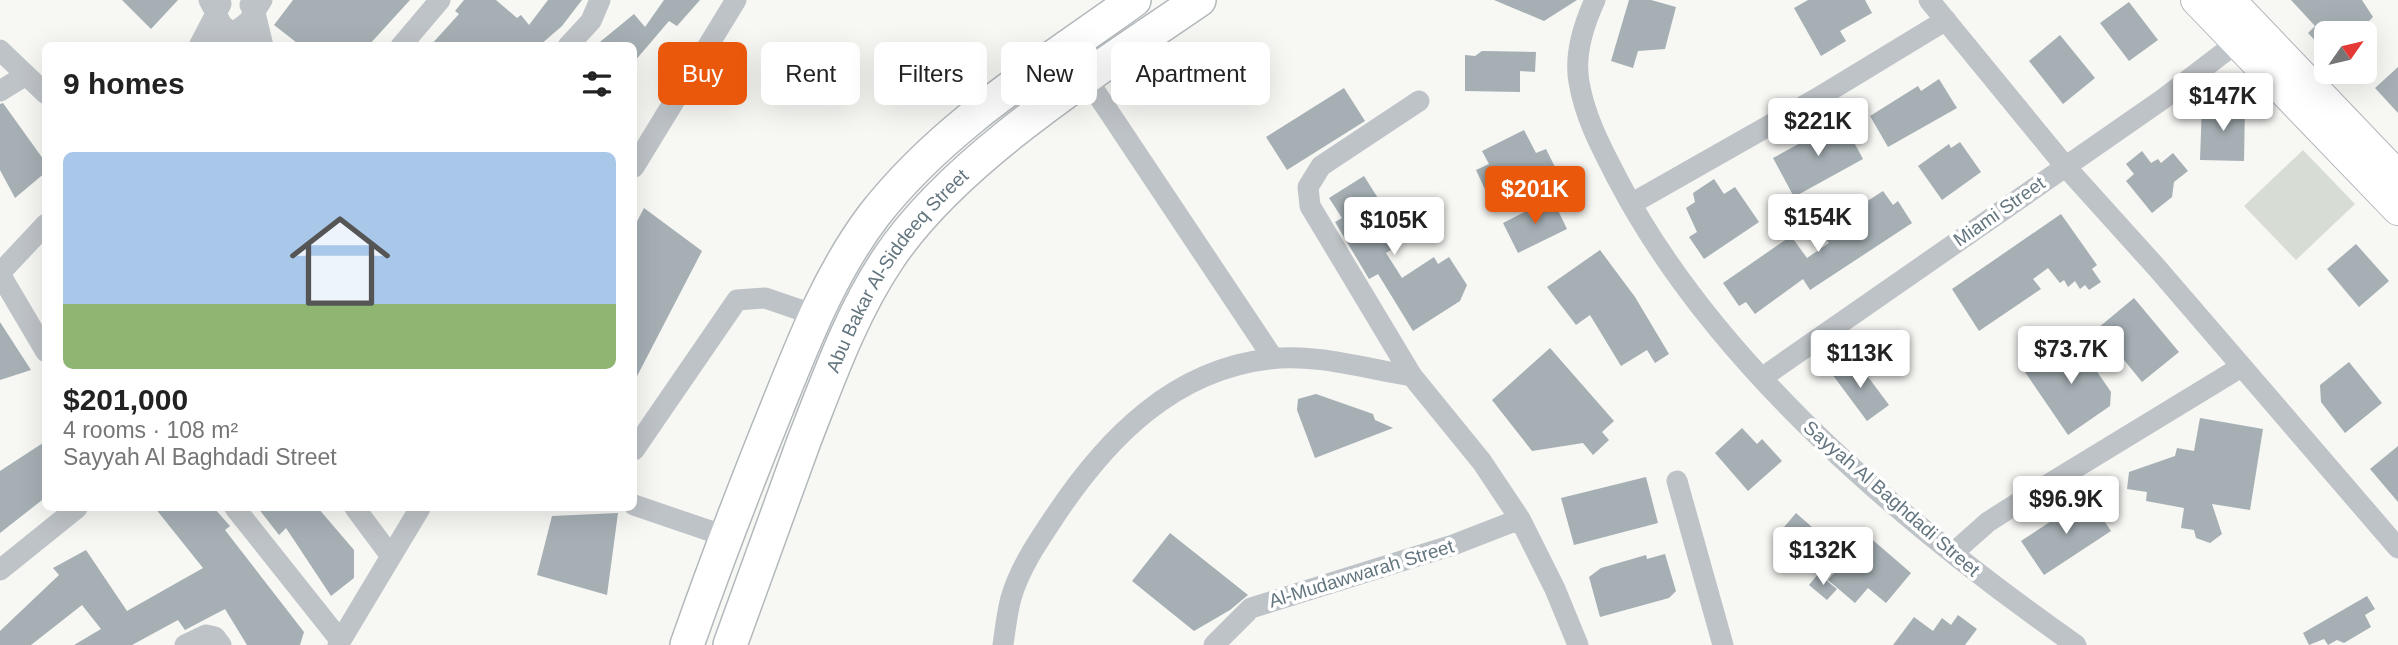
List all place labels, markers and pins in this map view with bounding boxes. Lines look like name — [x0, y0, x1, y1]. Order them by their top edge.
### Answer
pin: $147K — [2174, 74, 2272, 133]
pin: $221K — [1769, 99, 1867, 158]
pin: $201K — [1486, 166, 1584, 226]
pin: $154K — [1769, 194, 1867, 254]
pin: $105K — [1345, 198, 1443, 257]
pin: $73.7K — [2014, 326, 2128, 386]
pin: $113K — [1811, 330, 1909, 390]
pin: $96.9K — [2009, 476, 2123, 536]
pin: $132K — [1774, 528, 1872, 587]

